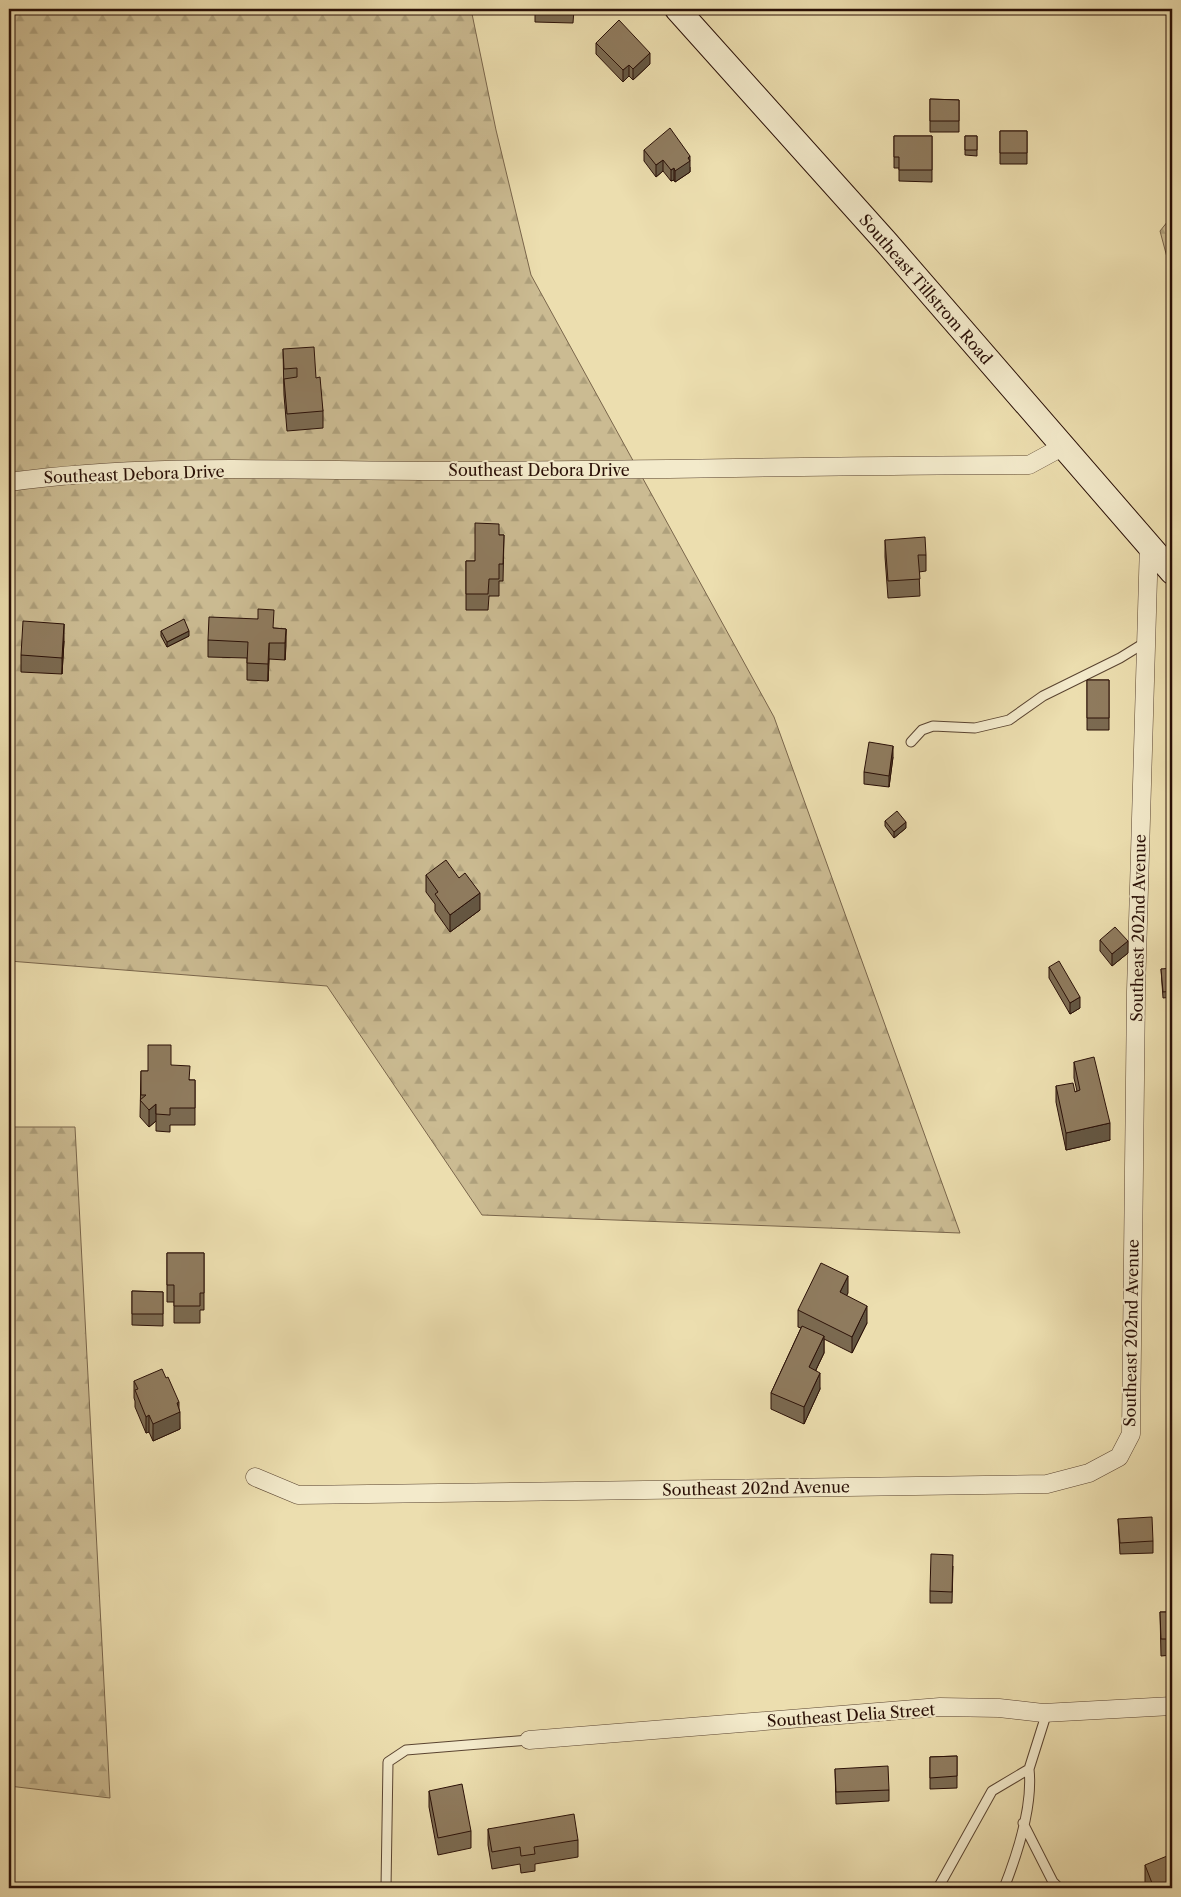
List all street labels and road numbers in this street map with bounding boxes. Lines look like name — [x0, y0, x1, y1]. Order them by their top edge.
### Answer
street label: Southeast Tillstrom Road — [855, 210, 997, 368]
street label: Southeast Debora Drive — [448, 460, 630, 480]
street label: Southeast Debora Drive — [43, 461, 225, 487]
street label: Southeast 202nd Avenue — [1126, 834, 1150, 1022]
street label: Southeast 202nd Avenue — [1119, 1239, 1143, 1427]
street label: Southeast 202nd Avenue — [662, 1476, 850, 1500]
street label: Southeast Delia Street — [766, 1699, 936, 1731]

